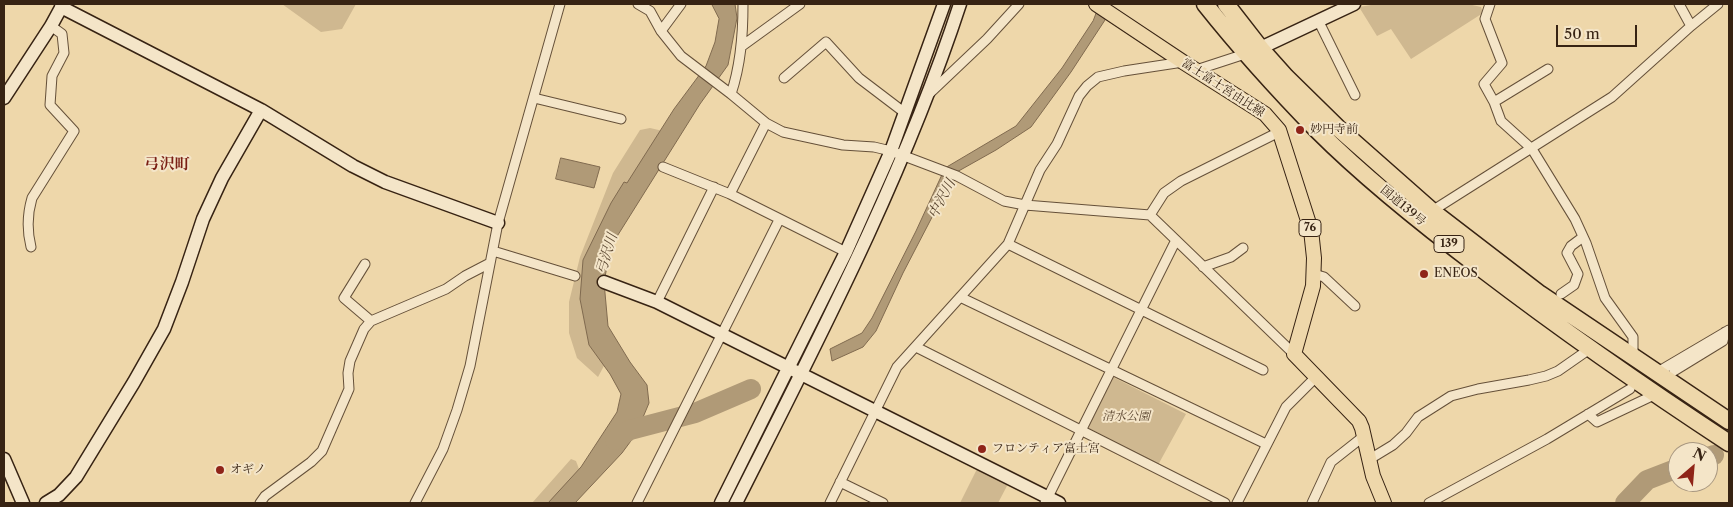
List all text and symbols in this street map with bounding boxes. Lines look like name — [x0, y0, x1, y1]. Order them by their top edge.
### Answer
scale bar — [1558, 15, 1639, 47]
text: 50 m — [1564, 24, 1600, 43]
street label: 富士富士宮由比線 — [1179, 56, 1267, 120]
place label: 妙円寺前 — [1310, 123, 1358, 137]
marker: 妙円寺前 — [1294, 124, 1306, 136]
district label: 弓沢町 — [145, 156, 189, 174]
water label: 中沢川 — [925, 177, 959, 221]
street label: 国道139号 — [1377, 183, 1429, 229]
road number: 76 — [1299, 220, 1321, 237]
water label: 弓沢川 — [593, 231, 621, 277]
road number: 139 — [1434, 235, 1464, 252]
place label: ENEOS — [1434, 267, 1478, 281]
marker: ENEOS — [1418, 268, 1430, 280]
park label: 清水公園 — [1102, 410, 1150, 424]
place label: フロンティア富士宮 — [992, 442, 1100, 456]
north arrow — [1668, 442, 1718, 492]
marker: フロンティア富士宮 — [976, 443, 988, 455]
text: N — [1690, 444, 1709, 465]
place label: オギノ — [230, 463, 266, 477]
marker: オギノ — [214, 464, 226, 476]

